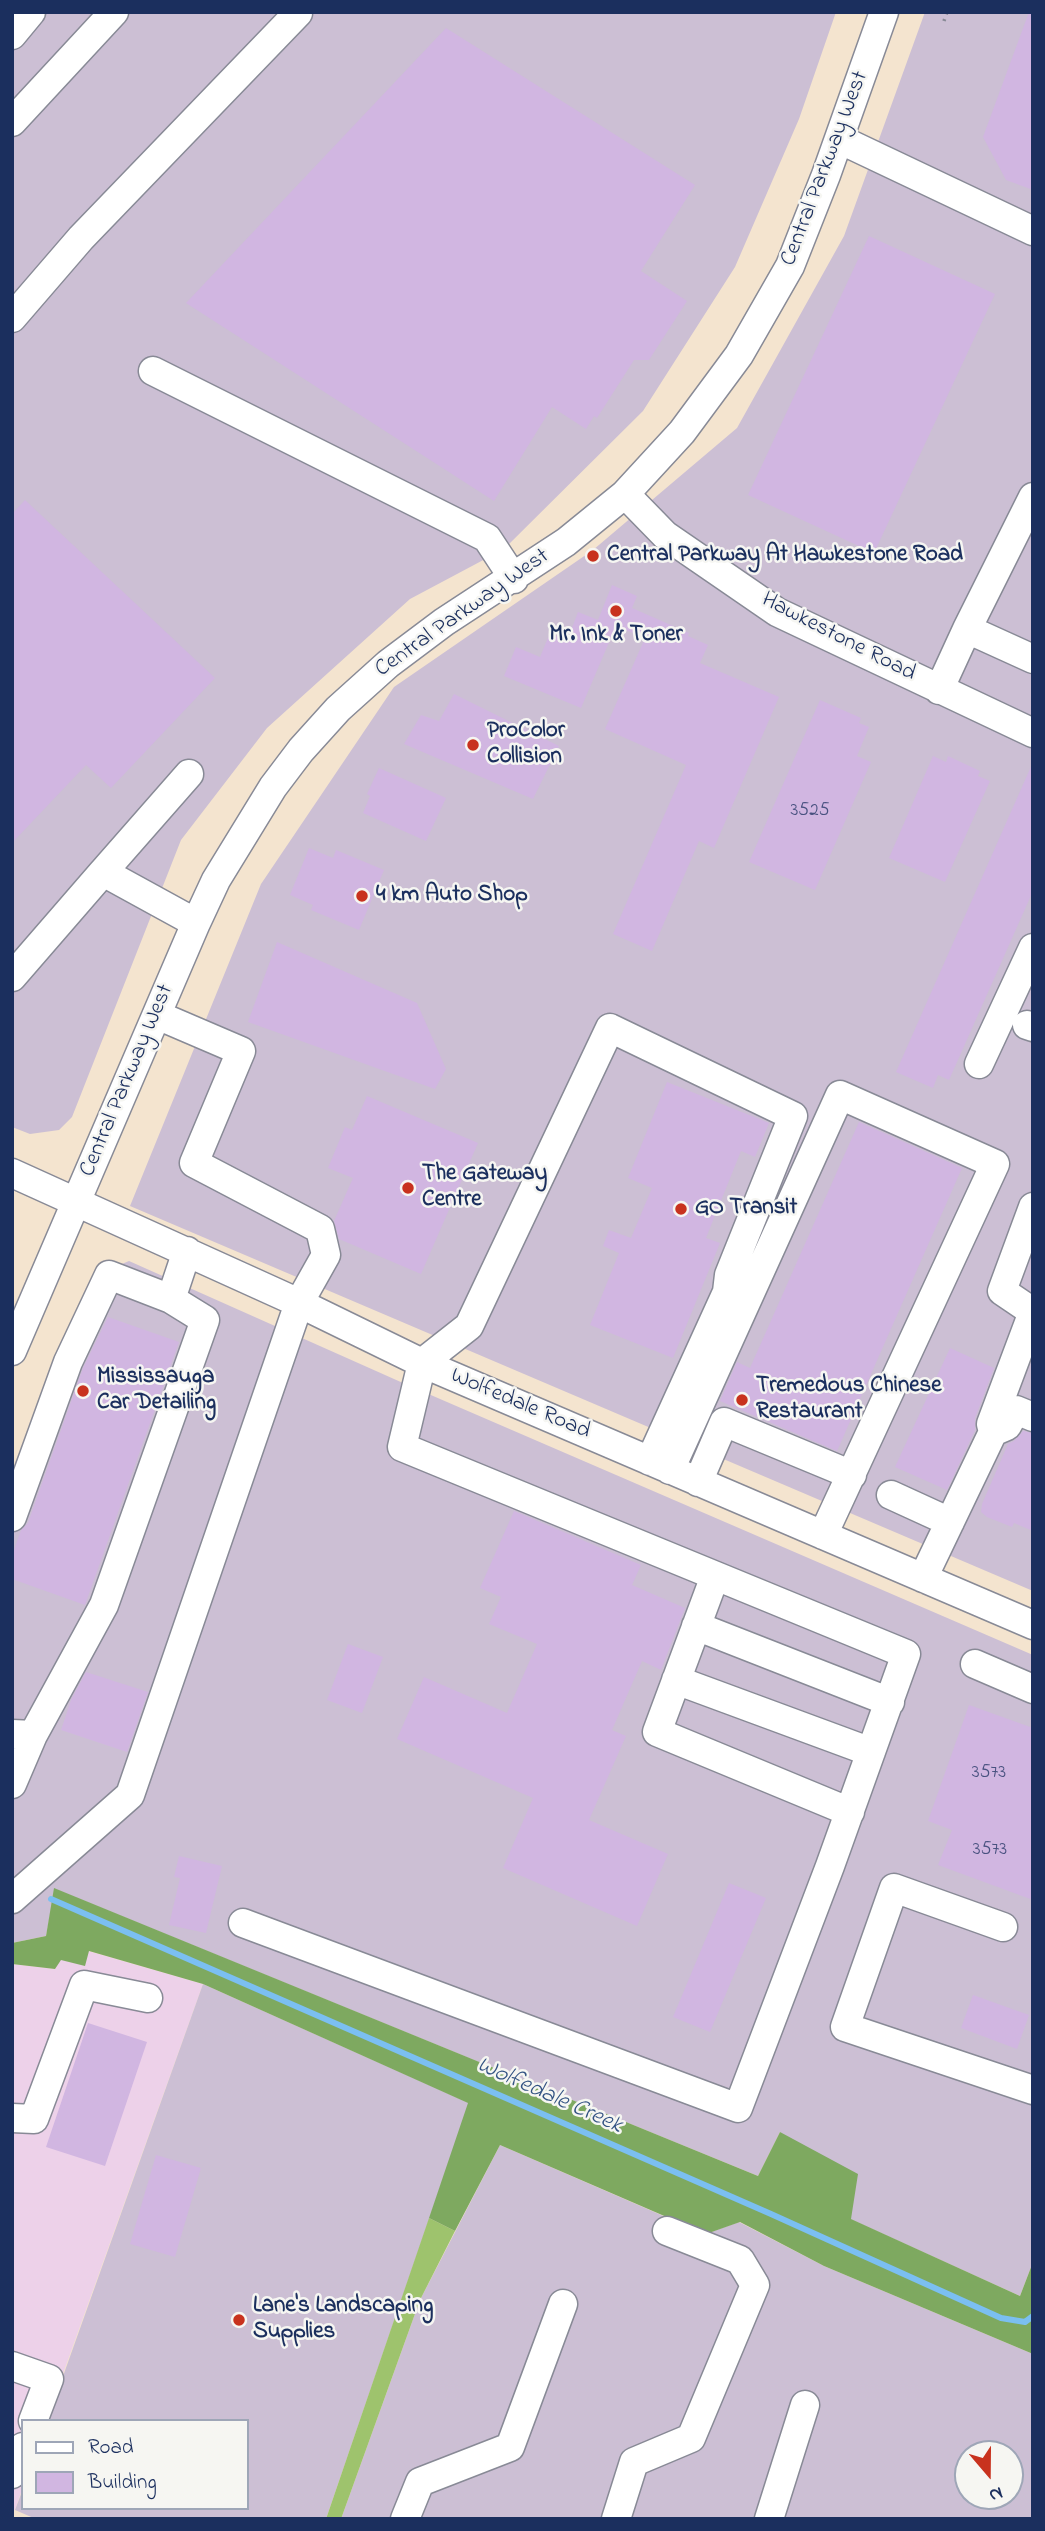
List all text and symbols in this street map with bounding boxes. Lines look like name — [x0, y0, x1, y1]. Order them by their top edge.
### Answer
street label: Central Parkway West — [776, 68, 876, 270]
place label: Central Parkway At Hawkestone Road — [607, 542, 963, 570]
street label: Central Parkway West — [371, 544, 555, 684]
marker: Central Parkway At Hawkestone Road — [585, 548, 601, 564]
street label: Hawkestone Road — [756, 587, 920, 689]
marker: Mr. Ink & Toner — [608, 603, 624, 619]
place label: Mr. Ink & Toner — [549, 622, 683, 650]
place label: ProColor Collision — [487, 718, 565, 772]
marker: ProColor Collision — [465, 737, 481, 753]
house number: 3525 — [790, 801, 830, 823]
place label: 4 km Auto Shop — [376, 882, 528, 910]
marker: 4 km Auto Shop — [354, 888, 370, 904]
street label: Central Parkway West — [75, 981, 181, 1181]
place label: The Gateway Centre — [422, 1161, 547, 1215]
marker: The Gateway Centre — [400, 1180, 416, 1196]
place label: GO Transit — [695, 1195, 797, 1223]
marker: GO Transit — [673, 1201, 689, 1217]
street label: Wolfedale Road — [446, 1363, 594, 1447]
place label: Mississauga Car Detailing — [97, 1364, 216, 1418]
place label: Tremedous Chinese Restaurant — [756, 1373, 942, 1427]
marker: Mississauga Car Detailing — [75, 1383, 91, 1399]
marker: Tremedous Chinese Restaurant — [734, 1392, 750, 1408]
house number: 3573 — [972, 1763, 1006, 1785]
house number: 3573 — [973, 1840, 1007, 1862]
water label: Wolfedale Creek — [472, 2052, 626, 2142]
place label: Lane's Landscaping Supplies — [253, 2293, 433, 2347]
marker: Lane's Landscaping Supplies — [231, 2312, 247, 2328]
legend — [21, 2419, 248, 2510]
text: Road — [88, 2433, 134, 2463]
north arrow — [954, 2440, 1024, 2510]
text: Building — [88, 2468, 157, 2498]
text: N — [985, 2478, 1006, 2508]

